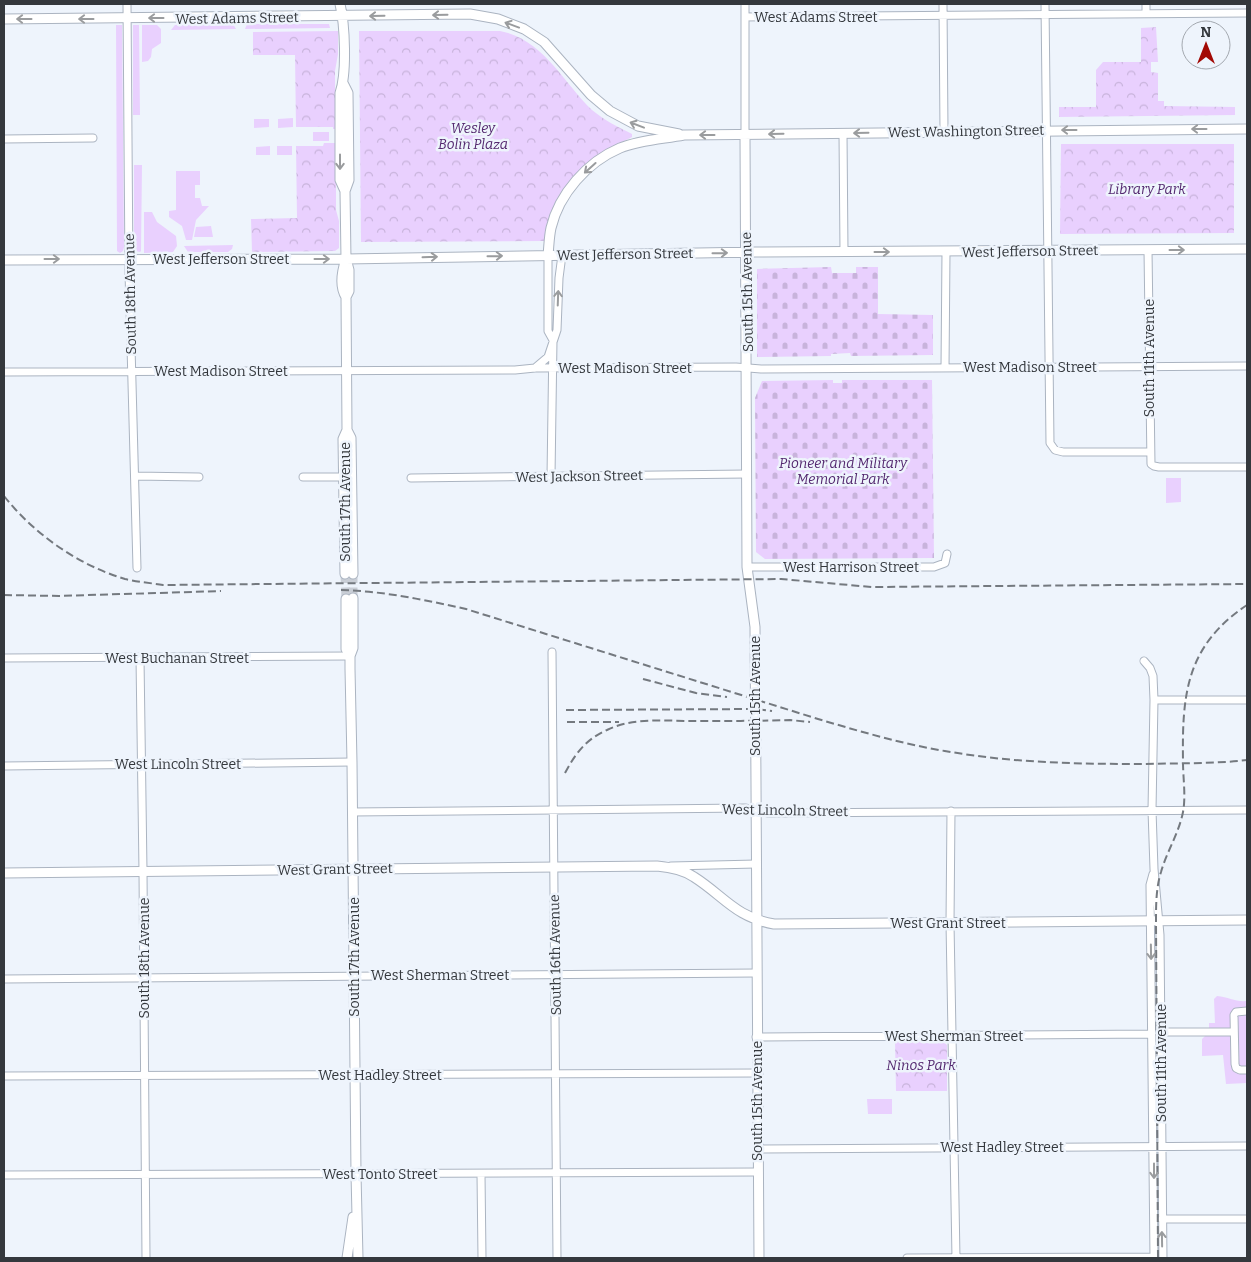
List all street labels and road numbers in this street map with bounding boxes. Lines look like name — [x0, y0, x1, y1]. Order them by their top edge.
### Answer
street label: West Adams Street — [175, 9, 299, 28]
street label: West Adams Street — [754, 9, 878, 26]
street label: West Washington Street — [888, 122, 1044, 141]
street label: South 15th Avenue — [738, 232, 757, 352]
street label: South 18th Avenue — [121, 233, 140, 355]
street label: West Jefferson Street — [962, 242, 1098, 261]
street label: West Jefferson Street — [557, 245, 693, 264]
street label: West Jefferson Street — [153, 251, 289, 268]
street label: South 11th Avenue — [1141, 299, 1158, 417]
street label: West Madison Street — [963, 359, 1097, 376]
street label: West Madison Street — [558, 360, 692, 377]
street label: West Madison Street — [154, 363, 288, 380]
street label: South 17th Avenue — [337, 442, 354, 562]
street label: West Jackson Street — [515, 467, 643, 486]
street label: West Harrison Street — [783, 559, 919, 576]
street label: South 15th Avenue — [747, 636, 764, 756]
street label: West Buchanan Street — [105, 650, 249, 667]
street label: West Lincoln Street — [115, 756, 241, 773]
street label: West Lincoln Street — [722, 801, 848, 820]
street label: West Grant Street — [277, 860, 393, 879]
street label: South 16th Avenue — [546, 894, 565, 1016]
street label: South 17th Avenue — [346, 897, 363, 1017]
street label: South 18th Avenue — [136, 898, 153, 1019]
street label: West Grant Street — [890, 915, 1006, 932]
street label: West Sherman Street — [371, 967, 509, 984]
street label: South 11th Avenue — [1153, 1004, 1170, 1122]
street label: West Sherman Street — [885, 1028, 1023, 1045]
street label: South 15th Avenue — [749, 1041, 766, 1161]
street label: West Hadley Street — [318, 1067, 442, 1084]
street label: West Hadley Street — [940, 1139, 1064, 1156]
street label: West Tonto Street — [322, 1166, 438, 1183]

